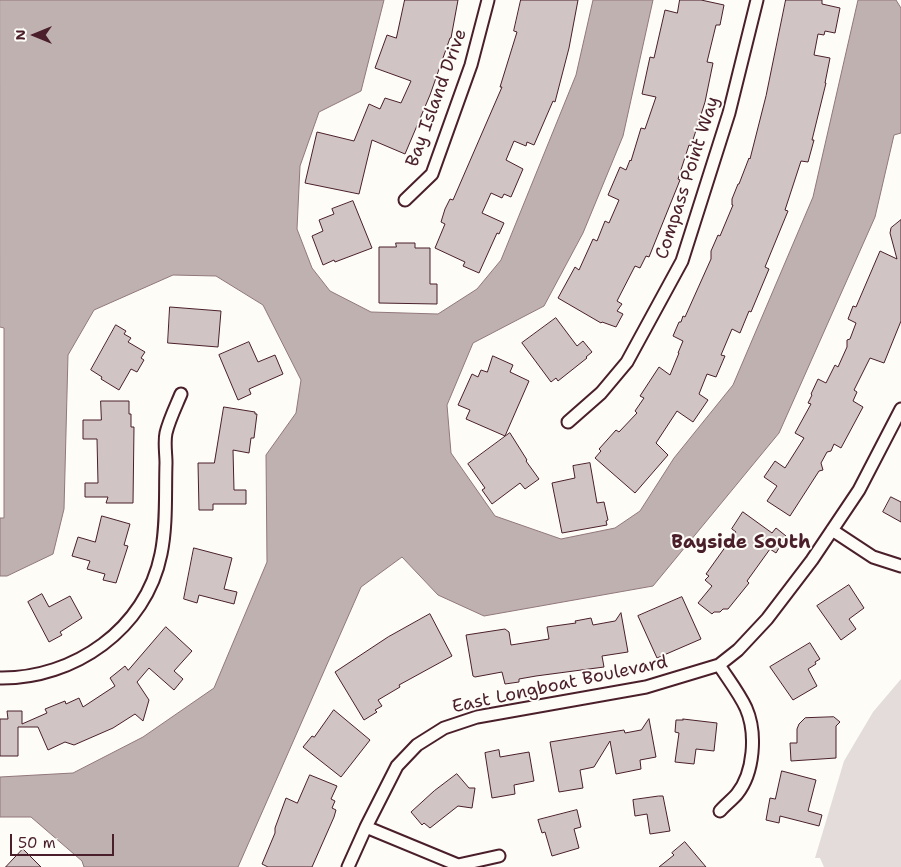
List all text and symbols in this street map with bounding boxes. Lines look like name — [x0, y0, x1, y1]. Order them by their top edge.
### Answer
north arrow — [10, 10, 60, 60]
street label: Bay Island Drive — [402, 26, 472, 170]
text: N — [11, 29, 29, 41]
street label: Compass Point Way — [651, 94, 725, 262]
district label: Bayside South — [671, 532, 811, 554]
street label: East Longboat Boulevard — [450, 652, 670, 718]
scale bar — [12, 824, 116, 856]
text: 50 m — [18, 833, 56, 853]

